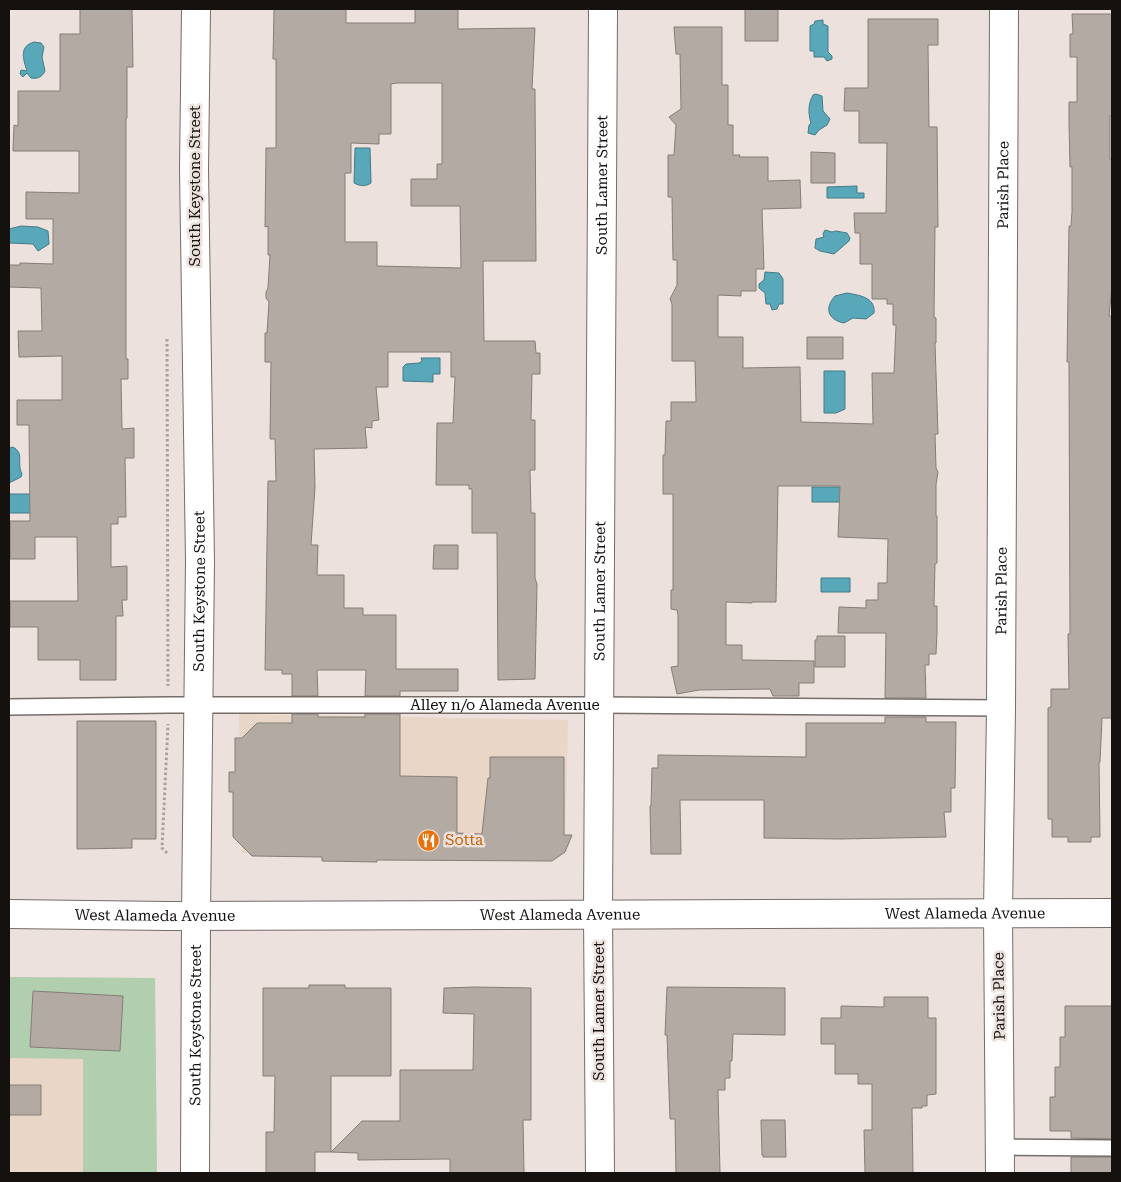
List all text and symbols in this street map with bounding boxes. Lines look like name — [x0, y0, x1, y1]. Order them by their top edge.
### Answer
street label: South Keystone Street — [186, 105, 204, 267]
street label: South Lamer Street — [593, 115, 611, 255]
street label: Parish Place — [994, 141, 1012, 229]
street label: South Keystone Street — [190, 510, 209, 672]
street label: South Lamer Street — [590, 521, 609, 661]
street label: Parish Place — [992, 547, 1011, 635]
street label: Alley n/o Alameda Avenue — [410, 696, 600, 714]
restaurant icon: Sotta — [417, 828, 441, 852]
place label: Sotta — [445, 831, 483, 849]
street label: West Alameda Avenue — [885, 904, 1045, 923]
street label: West Alameda Avenue — [480, 905, 640, 924]
street label: West Alameda Avenue — [75, 906, 235, 925]
street label: South Lamer Street — [590, 941, 608, 1081]
street label: South Keystone Street — [186, 944, 205, 1106]
street label: Parish Place — [989, 952, 1009, 1040]

